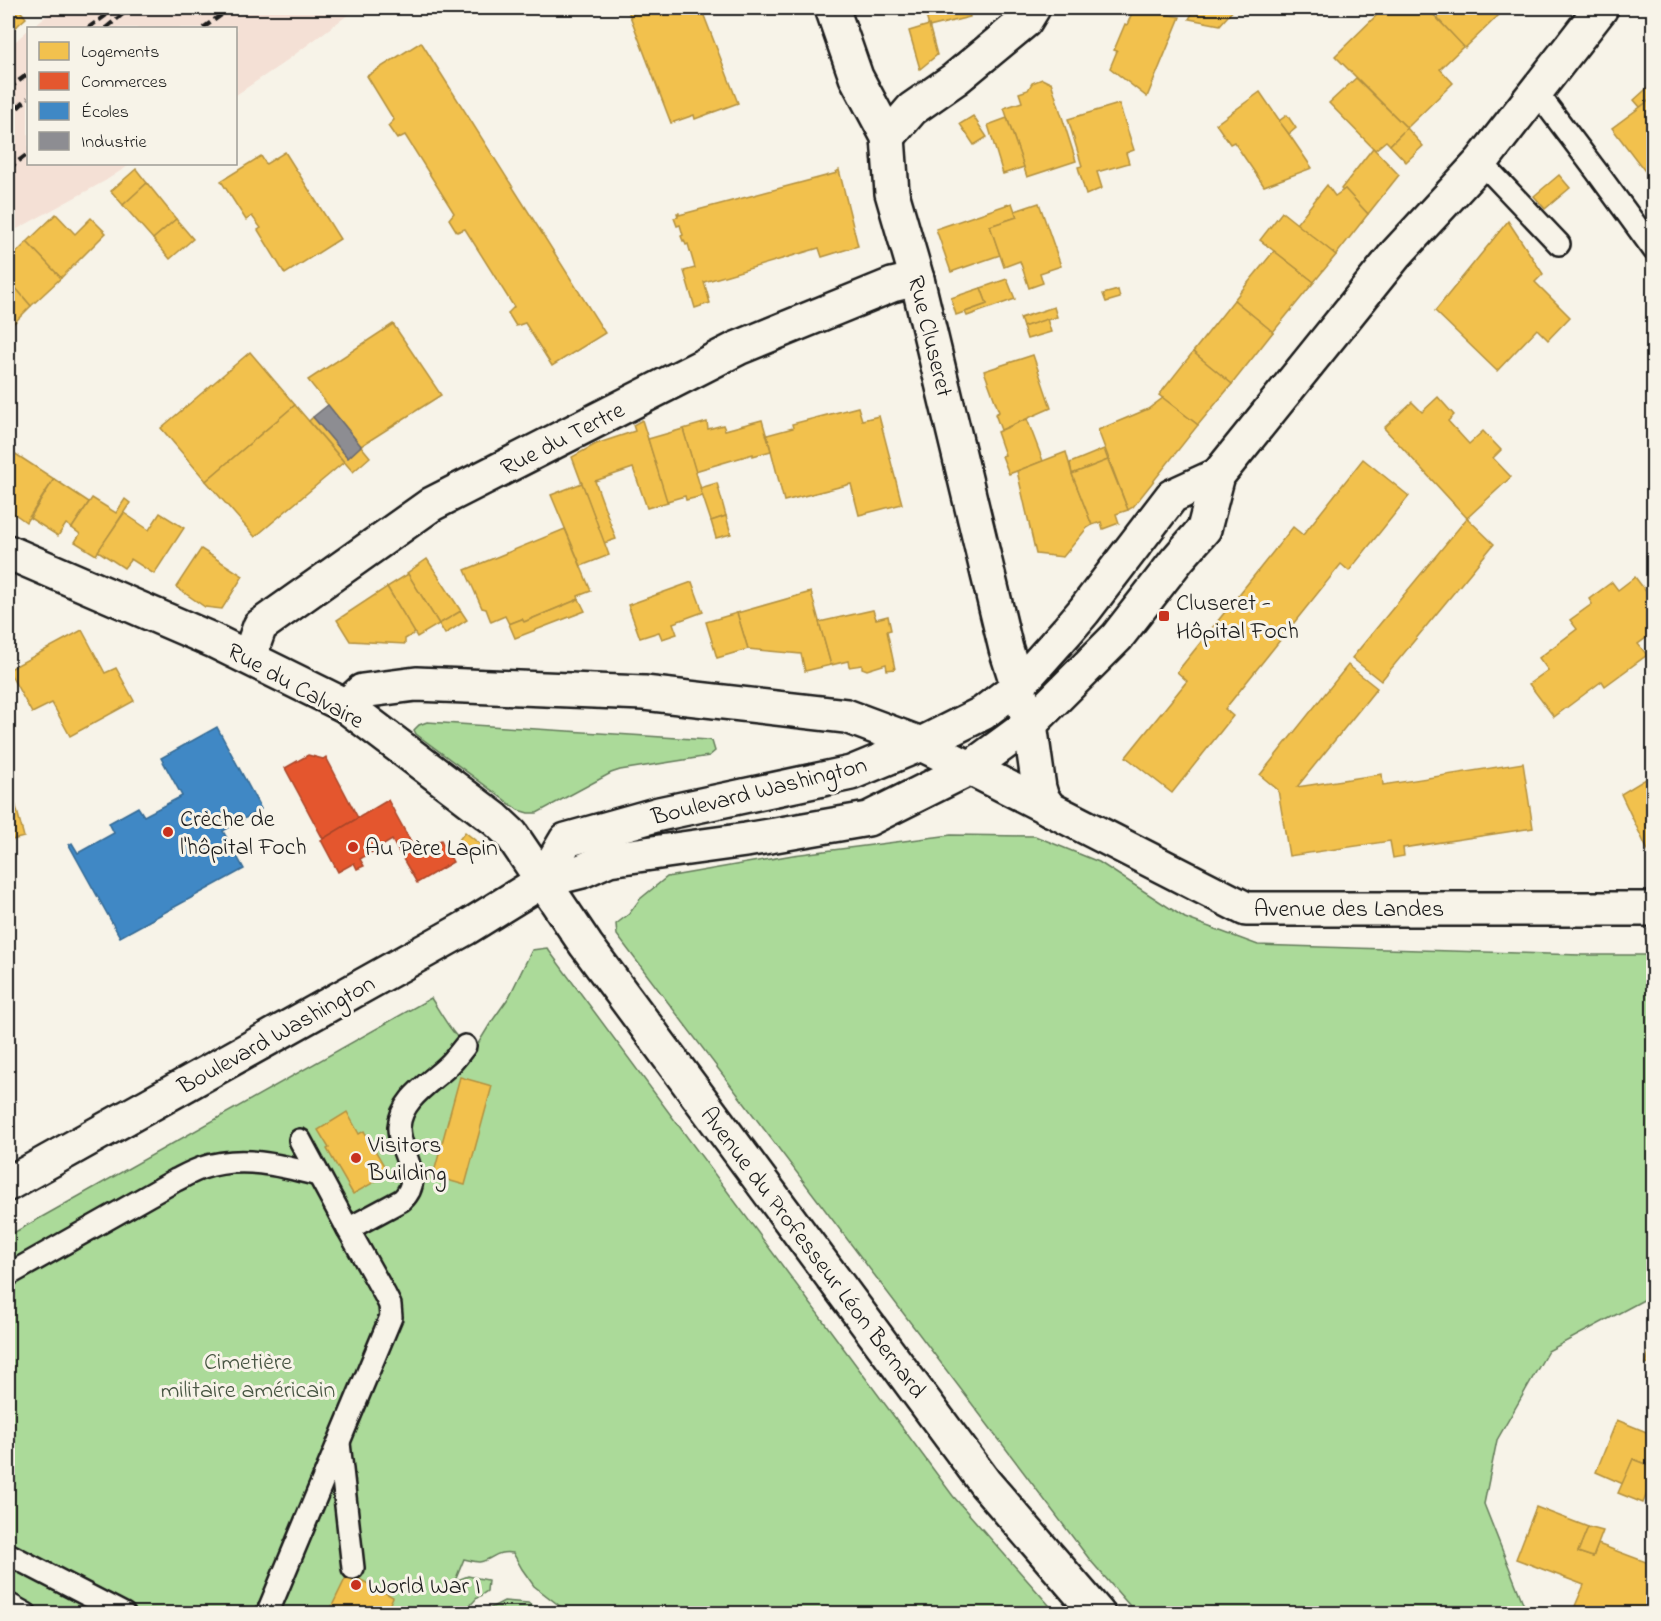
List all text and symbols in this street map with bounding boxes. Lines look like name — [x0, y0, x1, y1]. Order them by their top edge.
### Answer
legend — [27, 27, 237, 165]
text: Logements — [81, 40, 159, 67]
text: Commerces — [81, 70, 167, 96]
text: Écoles — [81, 100, 129, 126]
text: Industrie — [81, 130, 147, 156]
street label: Rue Cluseret — [897, 272, 961, 401]
street label: Rue du Tertre — [495, 394, 631, 486]
place label: Cluseret - Hôpital Foch — [1176, 587, 1299, 650]
marker: Cluseret - Hôpital Foch — [1157, 609, 1171, 623]
street label: Rue du Calvaire — [220, 635, 370, 739]
street label: Boulevard Washington — [647, 749, 871, 836]
place label: Crèche de l'hôpital Foch — [180, 803, 307, 866]
marker: Crèche de l'hôpital Foch — [161, 825, 175, 839]
place label: Au Père Lapin — [365, 832, 498, 867]
marker: Au Père Lapin — [346, 840, 360, 854]
street label: Avenue des Landes — [1254, 893, 1444, 928]
street label: Boulevard Washington — [171, 967, 382, 1105]
street label: Avenue du Professeur Léon Bernard — [690, 1100, 934, 1407]
place label: Visitors Building — [367, 1129, 447, 1192]
marker: Visitors Building — [349, 1151, 363, 1165]
park label: Cimetière militaire américain — [161, 1346, 335, 1409]
place label: World War I — [368, 1570, 481, 1605]
marker: World War I — [349, 1578, 363, 1592]

